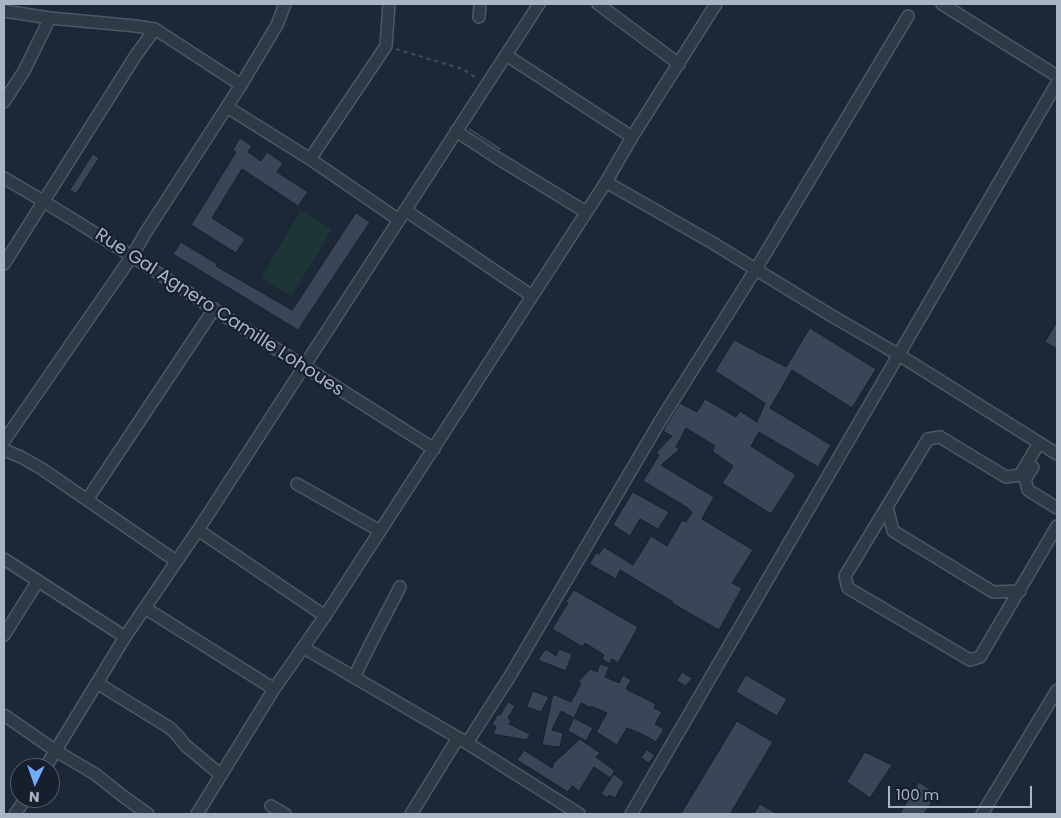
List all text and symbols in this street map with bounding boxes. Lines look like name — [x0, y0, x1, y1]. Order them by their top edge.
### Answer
street label: Rue Gal Agnero Camille Lohoues — [91, 224, 347, 402]
north arrow — [10, 758, 60, 808]
scale bar — [891, 776, 1035, 808]
text: 100 m — [896, 784, 939, 805]
text: N — [28, 787, 40, 807]

